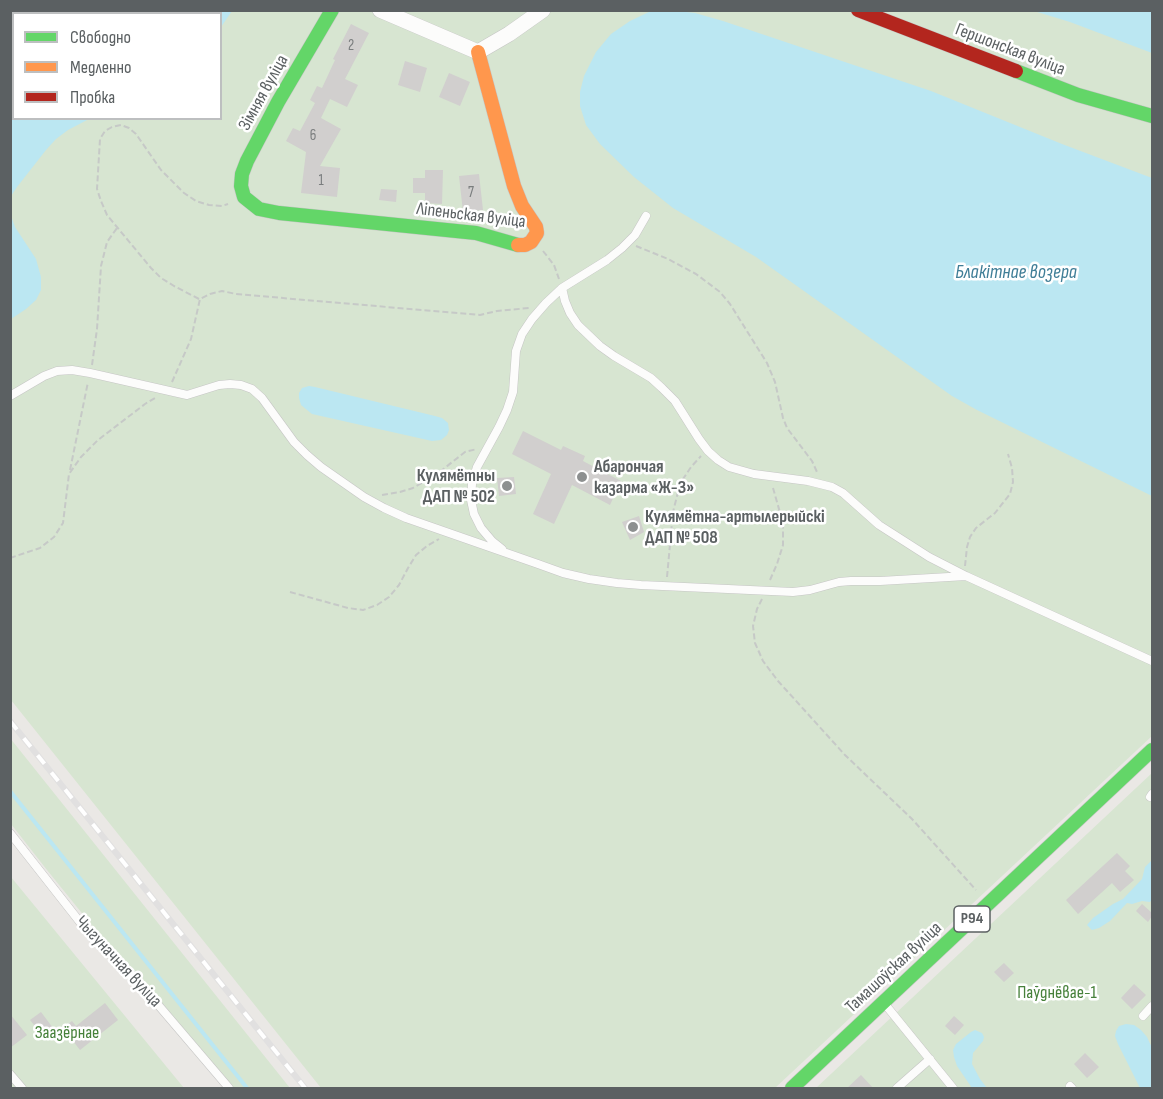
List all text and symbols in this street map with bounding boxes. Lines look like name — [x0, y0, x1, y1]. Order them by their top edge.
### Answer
legend — [12, 12, 222, 120]
street label: Гершонская вуліца — [952, 19, 1068, 81]
text: Свободно — [70, 27, 131, 48]
house number: 2 — [348, 37, 354, 55]
street label: Зімняя вуліца — [234, 51, 294, 135]
text: Медленно — [70, 57, 132, 78]
text: Пробка — [70, 87, 115, 108]
house number: 6 — [310, 127, 316, 145]
house number: 1 — [318, 172, 324, 190]
house number: 7 — [468, 184, 474, 202]
street label: Ліпеньская вуліца — [415, 199, 527, 233]
water label: Блакітнае возера — [955, 261, 1077, 285]
place label: Абарончая казарма «Ж-З» — [594, 456, 694, 498]
place label: Кулямётны ДАП № 502 — [417, 465, 495, 508]
marker: Абарончая казарма «Ж-З» — [575, 470, 589, 484]
marker: Кулямётны ДАП № 502 — [500, 479, 514, 493]
place label: Кулямётна-артылерыйскі ДАП № 508 — [645, 506, 825, 548]
marker: Кулямётна-артылерыйскі ДАП № 508 — [626, 520, 640, 534]
road number: Р94 — [954, 906, 990, 932]
street label: Чыгуначная вуліца — [70, 912, 166, 1012]
street label: Тамашоўская вуліца — [841, 918, 947, 1018]
park label: Паўднёвае-1 — [1017, 982, 1097, 1004]
park label: Заазёрнае — [35, 1022, 99, 1044]

